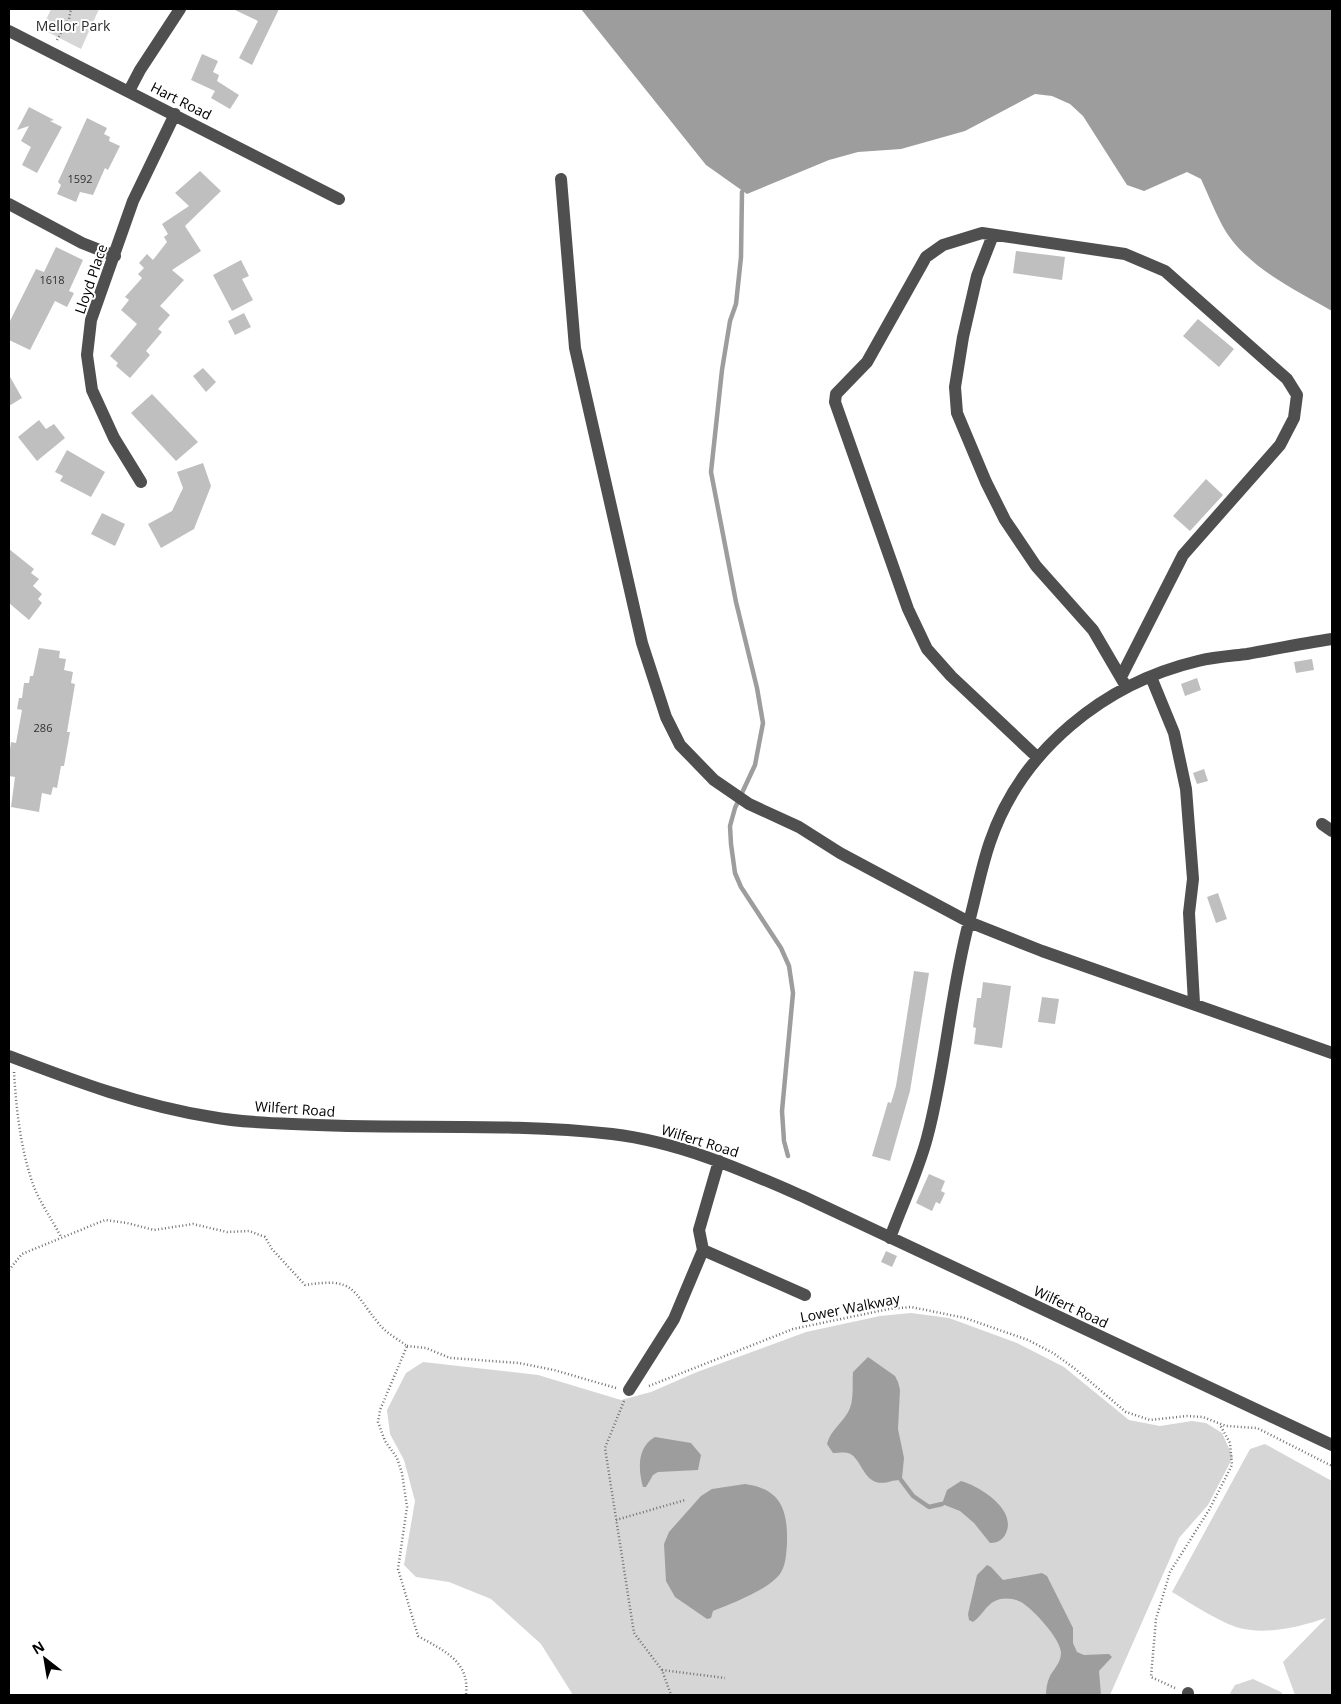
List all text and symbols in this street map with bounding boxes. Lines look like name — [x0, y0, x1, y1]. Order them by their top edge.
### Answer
park label: Mellor Park — [36, 16, 111, 35]
street label: Hart Road — [148, 77, 215, 124]
house number: 1592 — [67, 171, 93, 186]
street label: Lloyd Place — [70, 241, 111, 316]
house number: 1618 — [39, 272, 65, 287]
house number: 286 — [34, 720, 52, 735]
street label: Wilfert Road — [254, 1096, 336, 1121]
street label: Wilfert Road — [659, 1120, 741, 1161]
street label: Wilfert Road — [1031, 1281, 1112, 1332]
street label: Lower Walkway — [798, 1288, 902, 1326]
north arrow — [20, 1634, 70, 1684]
text: N — [28, 1636, 48, 1659]

